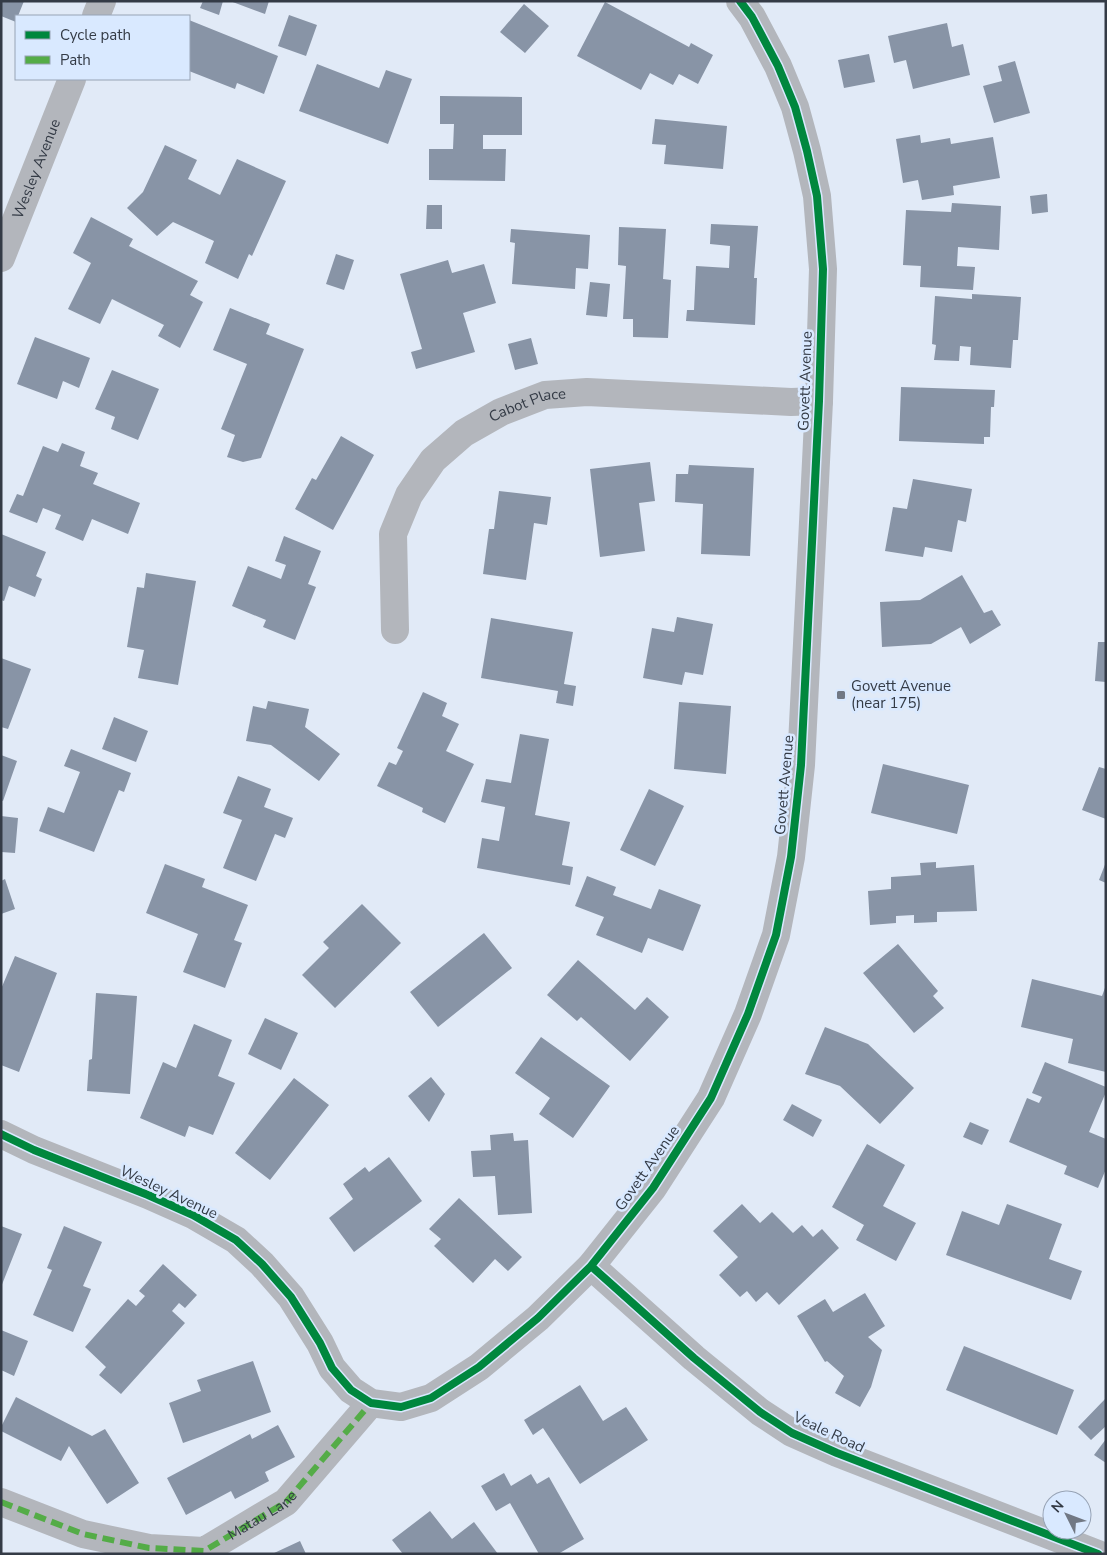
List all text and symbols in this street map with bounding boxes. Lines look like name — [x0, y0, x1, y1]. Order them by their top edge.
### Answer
legend — [15, 15, 190, 80]
text: Cycle path — [60, 25, 131, 45]
text: Path — [60, 50, 91, 70]
street label: Wesley Avenue — [8, 116, 65, 222]
street label: Govett Avenue — [793, 331, 817, 431]
street label: Cabot Place — [485, 384, 567, 427]
place label: Govett Avenue (near 175) — [851, 676, 951, 713]
marker: Govett Avenue (near 175) — [835, 689, 847, 701]
street label: Govett Avenue — [770, 734, 798, 836]
street label: Govett Avenue — [610, 1121, 684, 1215]
street label: Wesley Avenue — [117, 1161, 221, 1223]
street label: Veale Road — [789, 1406, 868, 1457]
street label: Matau Lane — [224, 1486, 302, 1545]
north arrow — [1042, 1490, 1092, 1540]
text: N — [1047, 1496, 1068, 1517]

